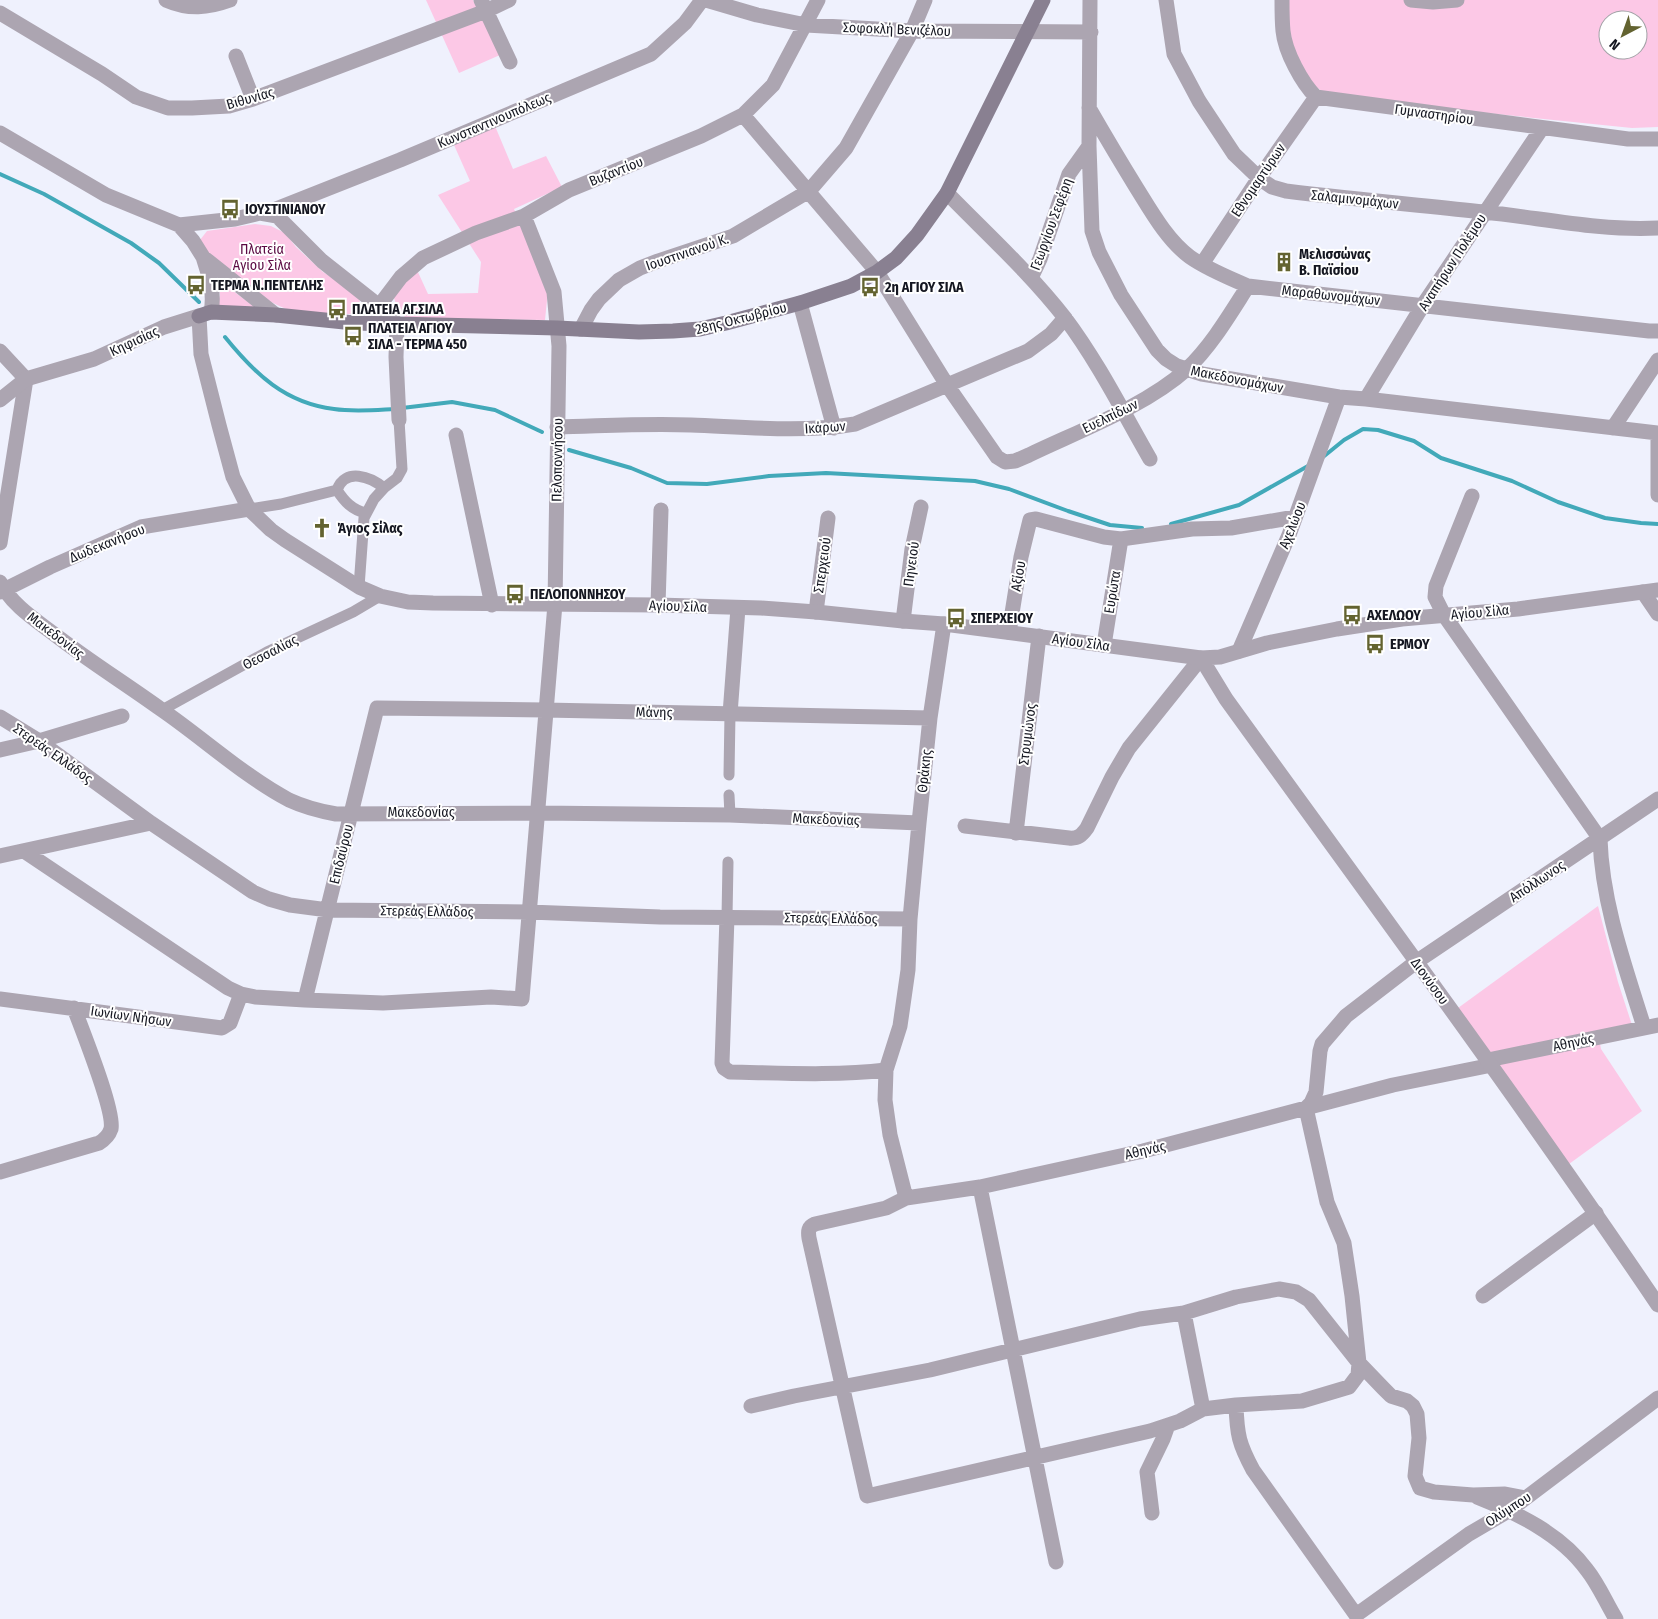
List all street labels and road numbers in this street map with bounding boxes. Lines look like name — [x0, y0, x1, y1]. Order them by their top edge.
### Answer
street label: Σοφοκλή Βενιζέλου — [843, 19, 951, 40]
street label: Βιθυνίας — [225, 84, 276, 113]
street label: Κωνσταντινουπόλεως — [435, 89, 553, 152]
street label: Γυμναστηρίου — [1394, 101, 1474, 128]
street label: Εθνομαρτύρων — [1228, 140, 1289, 220]
street label: Βυζαντίου — [587, 153, 646, 190]
street label: Γεωργίου Σεφέρη — [1027, 176, 1076, 273]
street label: Σαλαμινομάχων — [1310, 186, 1399, 213]
street label: Αναπήρων Πολέμου — [1415, 211, 1490, 314]
street label: Ιουστινιανού Κ. — [644, 230, 731, 275]
street label: Μαραθωνομάχων — [1281, 282, 1381, 309]
street label: 28ης Οκτωβρίου — [694, 299, 789, 338]
street label: Κηφισίας — [107, 323, 161, 360]
street label: Μακεδονομάχων — [1189, 362, 1285, 397]
street label: Ευελπίδων — [1080, 396, 1141, 437]
street label: Πελοποννήσου — [548, 418, 567, 502]
street label: Ικάρων — [804, 418, 846, 437]
street label: Αχελώου — [1275, 499, 1310, 551]
street label: Δωδεκανήσου — [67, 521, 148, 566]
street label: Σπερχειού — [810, 536, 835, 594]
street label: Πηνειού — [900, 540, 923, 588]
street label: Αξίου — [1007, 559, 1030, 593]
street label: Ευρώτα — [1101, 569, 1124, 615]
street label: Αγίου Σίλα — [649, 597, 707, 616]
street label: Αγίου Σίλα — [1450, 601, 1510, 624]
street label: Μακεδονίας — [24, 608, 88, 662]
street label: Αγίου Σίλα — [1051, 630, 1111, 655]
street label: Θεσσαλίας — [240, 631, 301, 674]
street label: Στρυμώνος — [1015, 702, 1040, 766]
street label: Μάνης — [635, 704, 673, 721]
street label: Στερεάς Ελλάδος — [10, 720, 96, 787]
street label: Θράκης — [914, 748, 935, 794]
street label: Μακεδονίας — [387, 804, 455, 821]
street label: Μακεδονίας — [792, 810, 860, 829]
street label: Επιδαύρου — [326, 822, 357, 886]
street label: Απόλλωνος — [1506, 857, 1568, 906]
street label: Στερεάς Ελλάδος — [380, 902, 474, 921]
street label: Στερεάς Ελλάδος — [784, 909, 878, 928]
street label: Διονύσου — [1407, 955, 1452, 1008]
street label: Ιωνίων Νήσων — [89, 1002, 172, 1031]
street label: Αθηνάς — [1551, 1030, 1595, 1055]
street label: Αθηνάς — [1123, 1138, 1167, 1163]
street label: Ολύμπου — [1482, 1488, 1534, 1531]

